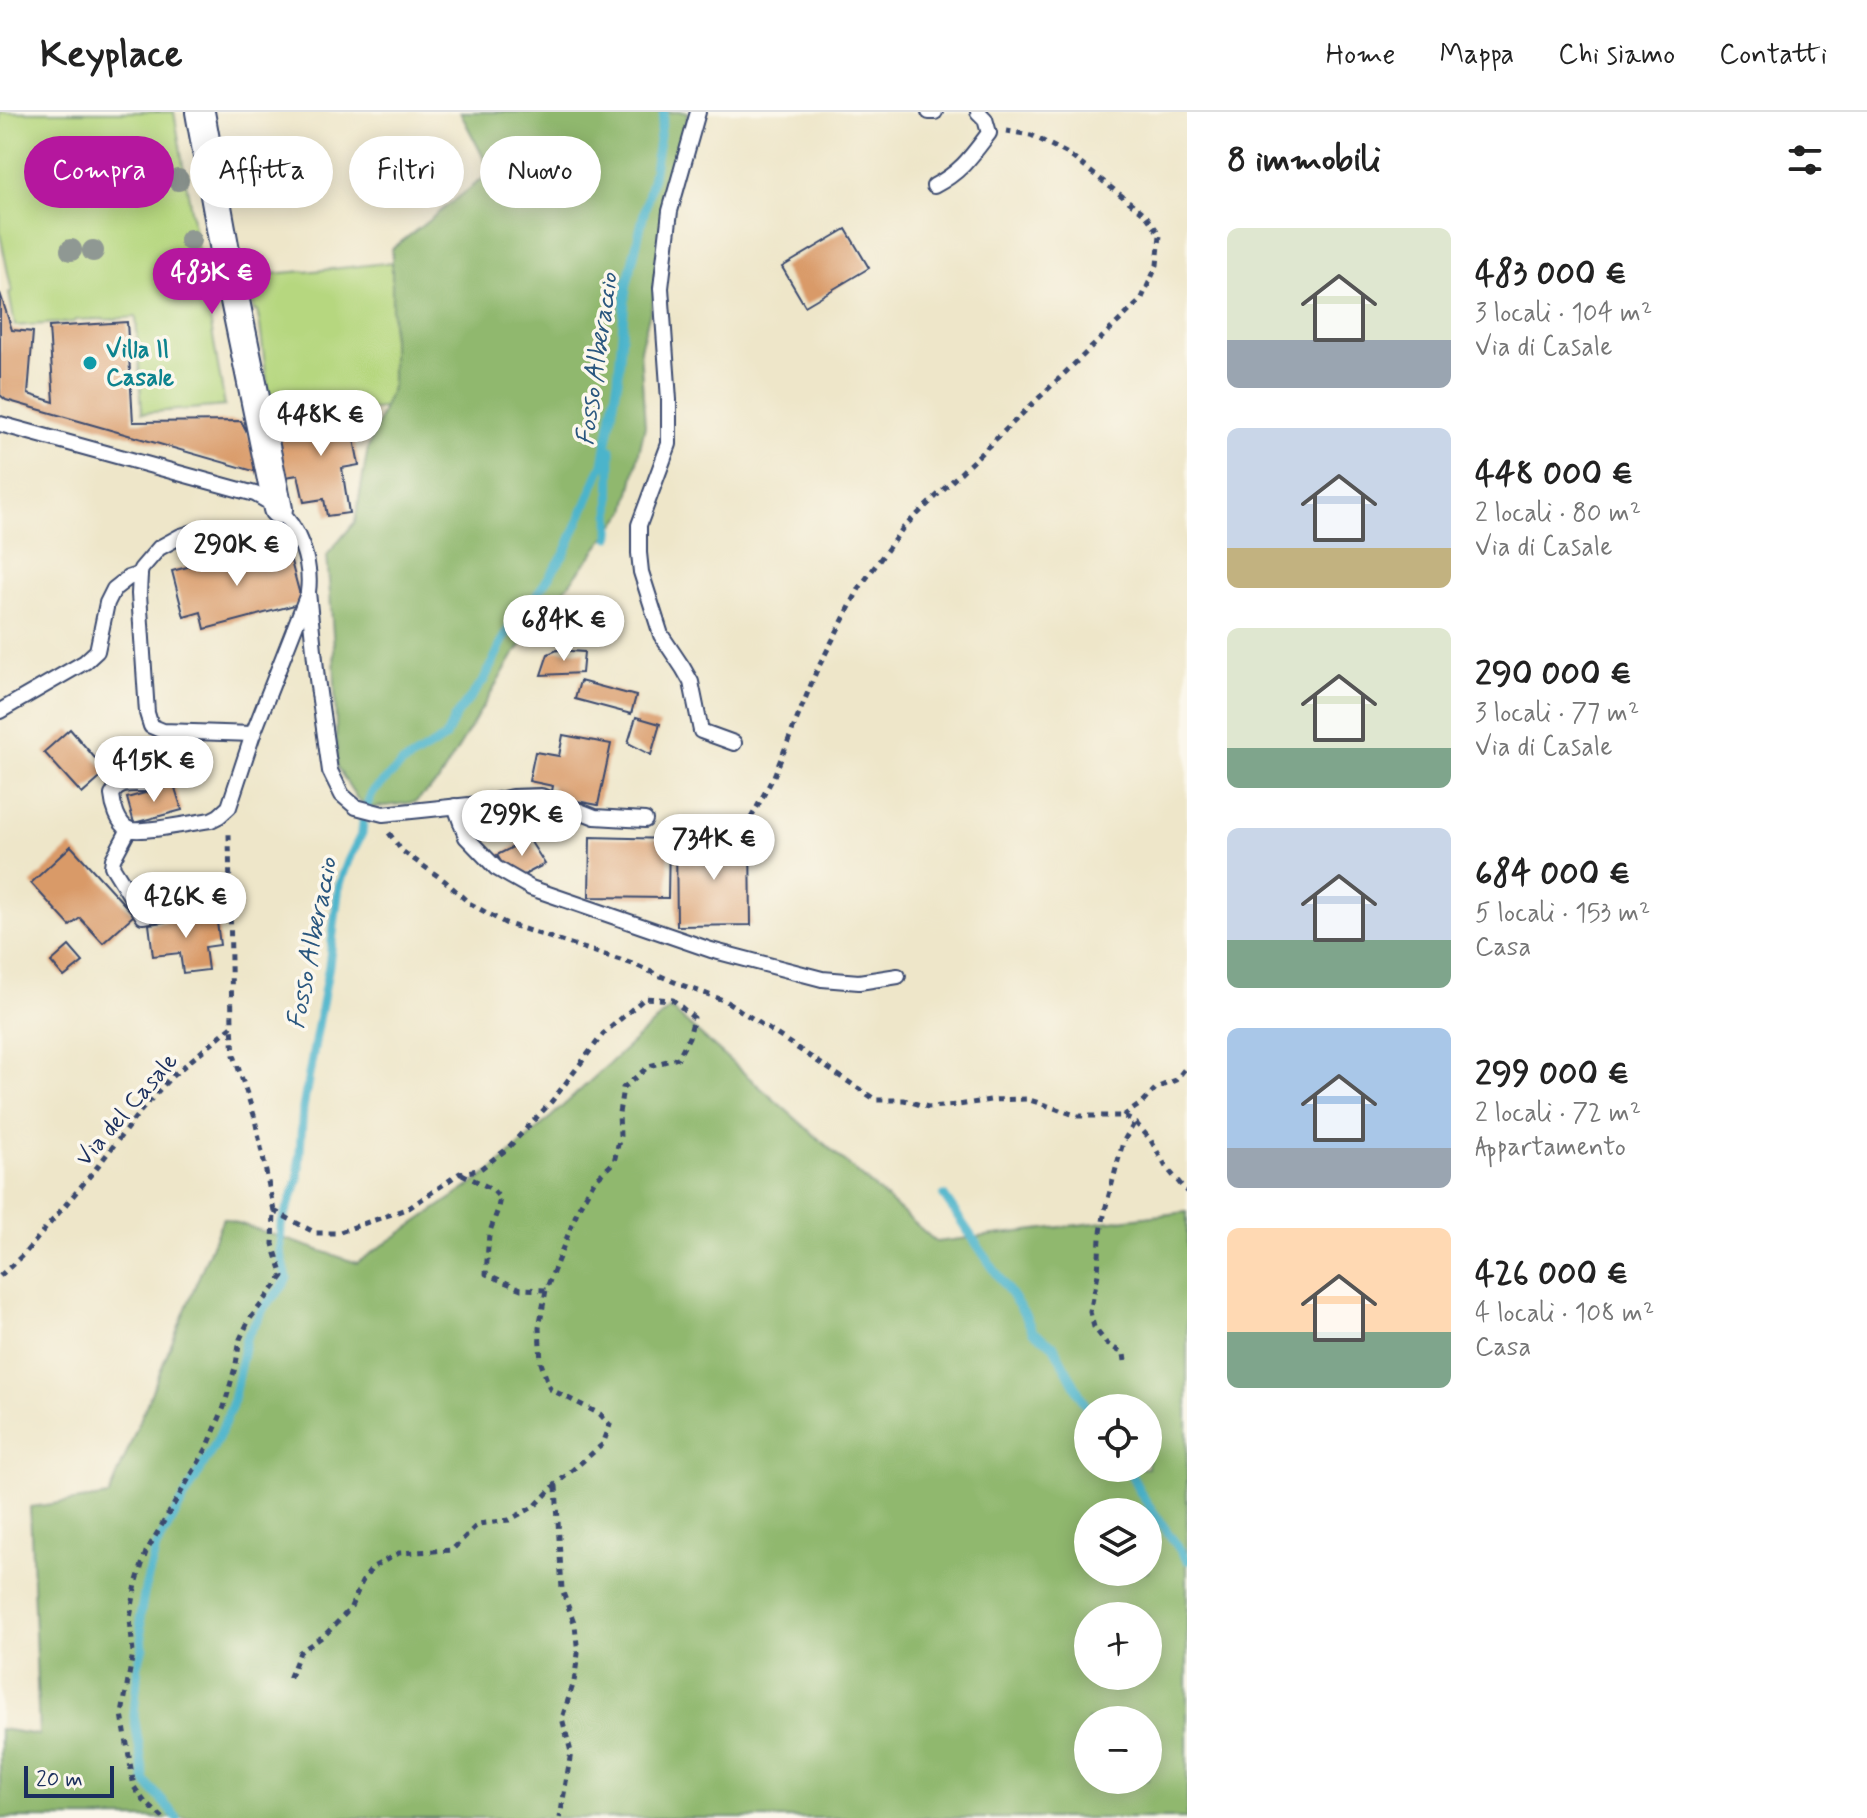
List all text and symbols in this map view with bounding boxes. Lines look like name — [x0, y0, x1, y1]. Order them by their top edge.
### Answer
text: Keyplace — [40, 31, 183, 80]
text: Home — [1326, 37, 1395, 74]
text: Mappa — [1439, 37, 1514, 74]
text: Chi siamo — [1558, 37, 1675, 74]
text: Contatti — [1719, 37, 1827, 74]
chip: Compra — [24, 136, 174, 208]
chip: Affitta — [190, 136, 333, 208]
chip: Filtri — [349, 136, 464, 208]
chip: Nuovo — [480, 136, 601, 208]
text: 8 immobili — [1227, 138, 1381, 183]
icon: filters — [1783, 138, 1827, 182]
pin: 483K € — [147, 248, 277, 316]
text: 483 000 € — [1475, 252, 1627, 297]
text: 483K € — [171, 257, 253, 291]
icon: home — [1291, 260, 1387, 356]
water label: Fosso Alberaccio — [569, 270, 627, 448]
text: 3 locali · 104 m² — [1475, 297, 1652, 331]
text: Via di Casale — [1475, 331, 1613, 365]
place label: Villa Il Casale — [106, 335, 175, 394]
marker: Villa Il Casale — [81, 354, 99, 372]
pin: 448K € — [256, 390, 386, 458]
text: 448K € — [277, 399, 365, 433]
text: 448 000 € — [1475, 452, 1633, 497]
icon: home — [1291, 460, 1387, 556]
text: 2 locali · 80 m² — [1475, 497, 1641, 531]
pin: 290K € — [172, 520, 302, 588]
text: 290K € — [194, 529, 280, 563]
text: Via di Casale — [1475, 531, 1613, 565]
pin: 684K € — [499, 595, 629, 663]
text: 684K € — [521, 604, 607, 638]
text: 290 000 € — [1475, 652, 1632, 697]
icon: home — [1291, 660, 1387, 756]
text: 3 locali · 77 m² — [1475, 697, 1639, 731]
text: Via di Casale — [1475, 731, 1613, 765]
pin: 415K € — [89, 736, 219, 804]
text: 415K € — [112, 745, 196, 779]
pin: 299K € — [457, 790, 587, 858]
text: 299K € — [480, 799, 564, 833]
pin: 734K € — [649, 814, 779, 882]
text: 734K € — [672, 823, 756, 857]
text: 684 000 € — [1475, 852, 1631, 897]
water label: Fosso Alberaccio — [280, 854, 346, 1032]
icon: home — [1291, 860, 1387, 956]
pin: 426K € — [121, 872, 251, 940]
text: 426K € — [144, 881, 228, 915]
text: 5 locali · 153 m² — [1475, 897, 1650, 931]
text: Casa — [1475, 931, 1531, 965]
street label: Via del Casale — [69, 1046, 185, 1173]
text: 299 000 € — [1475, 1052, 1629, 1097]
icon: home — [1291, 1060, 1387, 1156]
text: 2 locali · 72 m² — [1475, 1097, 1641, 1131]
text: Appartamento — [1475, 1131, 1626, 1165]
text: 426 000 € — [1475, 1252, 1628, 1297]
icon: home — [1291, 1260, 1387, 1356]
text: 4 locali · 108 m² — [1475, 1297, 1654, 1331]
text: Casa — [1475, 1331, 1531, 1365]
map controls — [1074, 1394, 1162, 1794]
button: locate — [1074, 1394, 1162, 1482]
button: layers — [1074, 1498, 1162, 1586]
button: + — [1074, 1602, 1162, 1690]
button: − — [1074, 1706, 1162, 1794]
scale bar — [24, 1762, 114, 1798]
text: 20 m — [36, 1766, 83, 1794]

